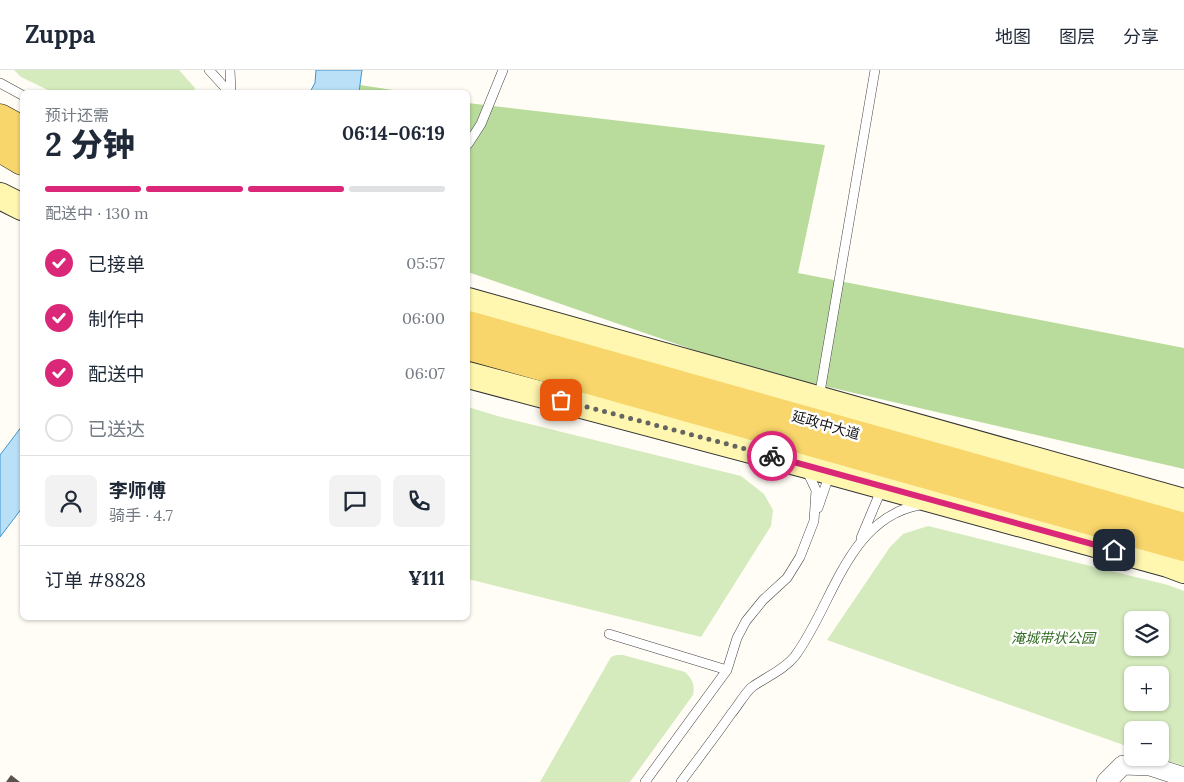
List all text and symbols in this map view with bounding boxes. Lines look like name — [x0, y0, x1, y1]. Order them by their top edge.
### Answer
text: Zuppa — [25, 19, 95, 50]
text: 地图 — [995, 25, 1031, 48]
text: 图层 — [1059, 25, 1095, 48]
text: 分享 — [1123, 25, 1159, 48]
text: 预计还需 — [45, 105, 109, 125]
text: 06:14–06:19 — [342, 121, 445, 145]
text: 2 分钟 — [45, 124, 134, 165]
text: 配送中 · 130 m — [45, 203, 149, 223]
icon: check — [45, 249, 73, 277]
text: 已接单 — [88, 252, 145, 276]
text: 05:57 — [406, 253, 445, 273]
icon: check — [45, 304, 73, 332]
text: 制作中 — [88, 307, 145, 331]
text: 06:00 — [402, 308, 445, 328]
icon: check — [45, 359, 73, 387]
text: 配送中 — [88, 362, 145, 386]
text: 06:07 — [405, 363, 445, 383]
pin — [540, 379, 582, 421]
icon: bag — [547, 386, 575, 414]
street label: 延政中大道 — [790, 407, 862, 443]
text: 已送达 — [88, 417, 145, 441]
courier — [747, 431, 797, 481]
icon: bike — [758, 442, 786, 470]
button: person — [45, 475, 97, 527]
button: chat — [329, 475, 381, 527]
button: phone — [393, 475, 445, 527]
text: 李师傅 — [109, 478, 166, 502]
text: 骑手 · 4.7 — [109, 505, 173, 525]
pin — [1093, 529, 1135, 571]
icon: home — [1100, 536, 1128, 564]
text: ¥111 — [408, 566, 445, 590]
text: 订单 #8828 — [45, 568, 146, 592]
map controls — [1124, 611, 1169, 766]
button: layers — [1124, 611, 1169, 656]
park label: 淹城带状公园 — [1011, 629, 1097, 647]
button: + — [1124, 666, 1169, 711]
button: − — [1124, 721, 1169, 766]

